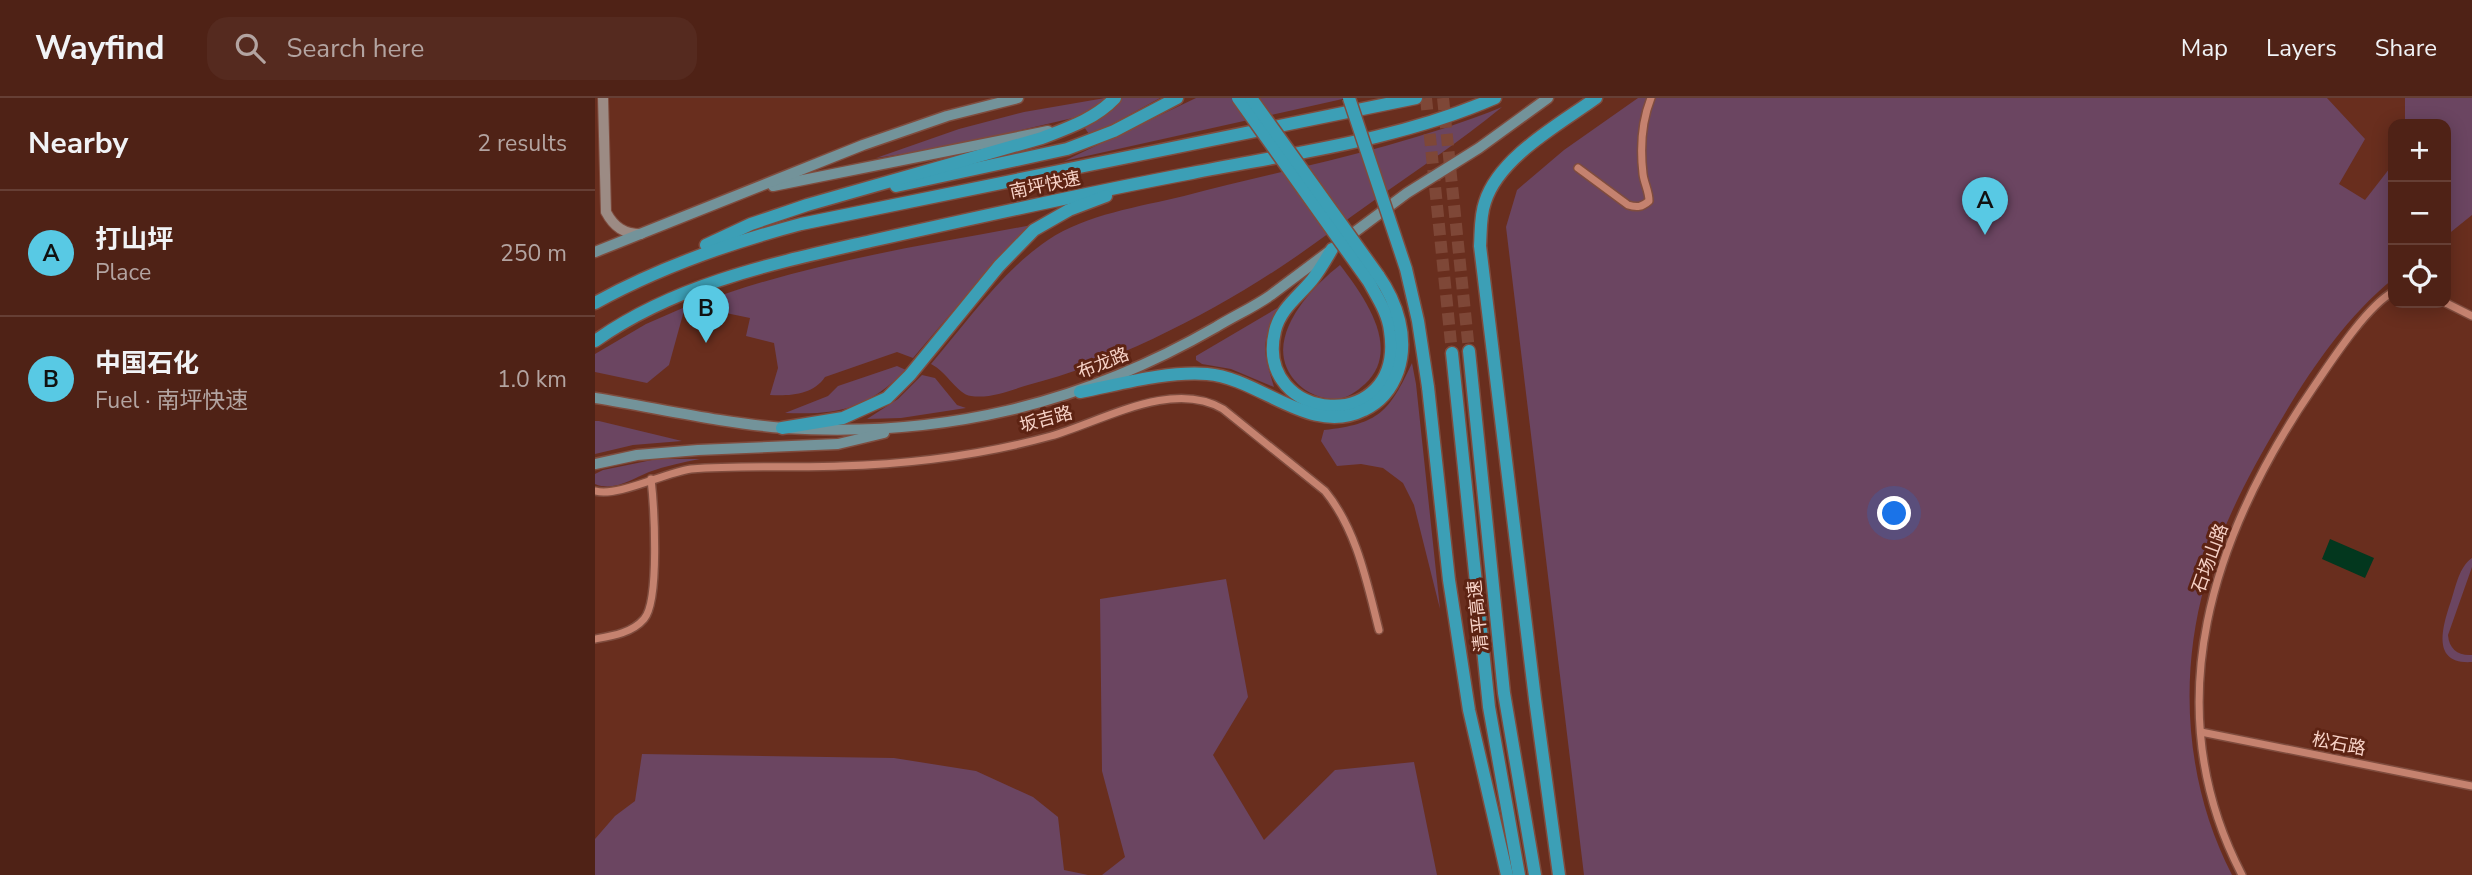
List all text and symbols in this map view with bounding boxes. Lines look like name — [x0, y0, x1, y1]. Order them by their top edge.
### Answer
search box — [207, 17, 697, 80]
text: Wayfind — [35, 26, 165, 71]
icon: search — [231, 29, 269, 67]
text: Search here — [287, 31, 424, 66]
text: Map — [2181, 32, 2228, 64]
text: Layers — [2266, 32, 2337, 64]
text: Share — [2375, 32, 2437, 64]
map controls — [2388, 119, 2451, 308]
button: + — [2388, 119, 2451, 182]
text: Nearby — [28, 123, 128, 164]
text: 2 results — [477, 128, 567, 159]
street label: 南坪快速 — [1007, 166, 1083, 204]
pin: A — [1962, 177, 2008, 235]
button: − — [2388, 182, 2451, 245]
text: 打山坪 — [95, 222, 173, 257]
text: A — [42, 238, 60, 269]
text: 250 m — [500, 238, 567, 269]
button: locate — [2388, 245, 2451, 308]
text: Place — [95, 257, 151, 288]
pin: B — [683, 285, 729, 343]
street label: 布龙路 — [1073, 342, 1133, 384]
text: 中国石化 — [95, 346, 199, 381]
text: B — [43, 364, 59, 395]
text: 1.0 km — [497, 364, 567, 395]
text: Fuel · 南坪快速 — [95, 385, 248, 416]
street label: 坂吉路 — [1017, 400, 1075, 438]
your location — [1877, 496, 1911, 530]
street label: 石场山路 — [2186, 520, 2234, 596]
street label: 清平高速 — [1462, 579, 1494, 653]
street label: 松石路 — [2310, 727, 2368, 761]

